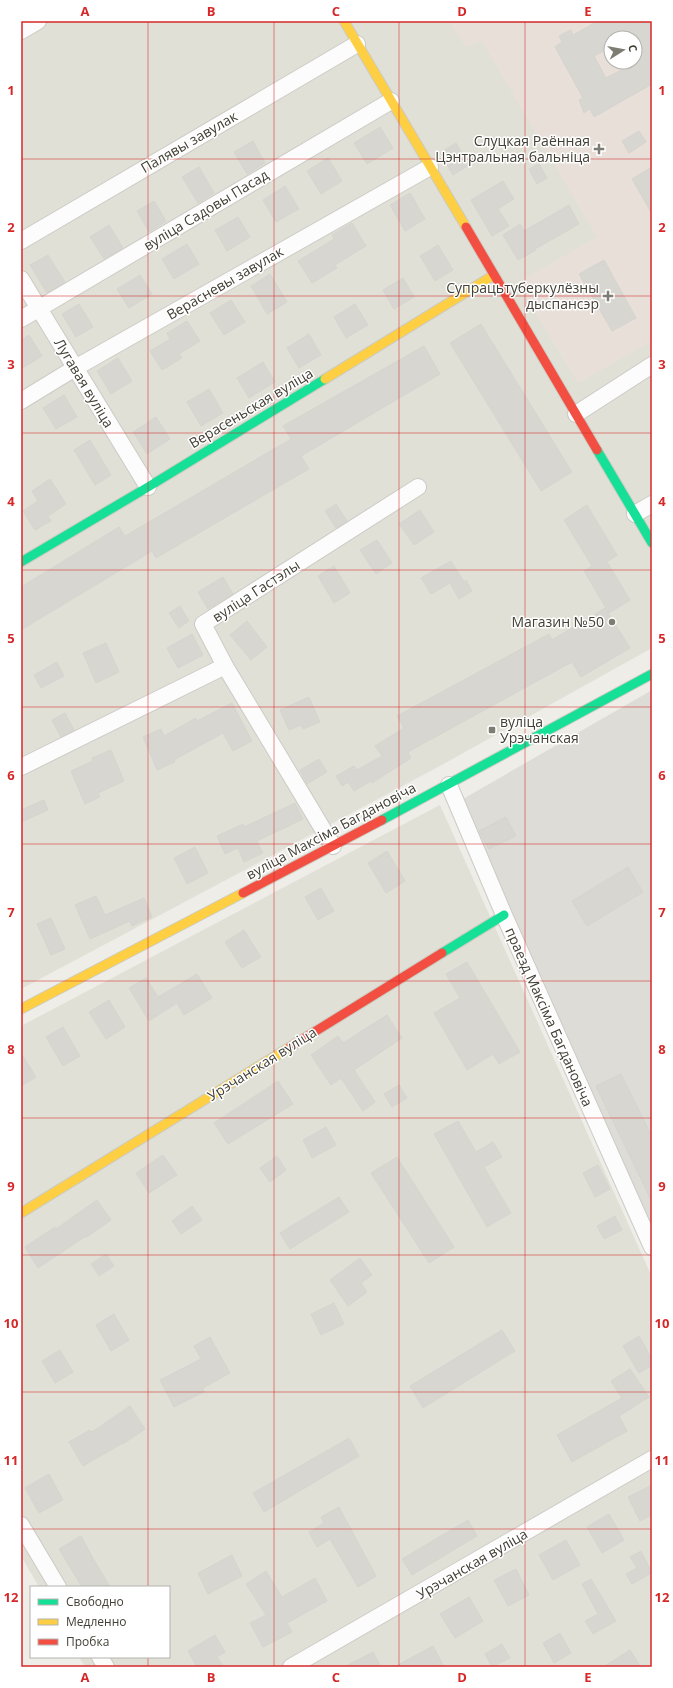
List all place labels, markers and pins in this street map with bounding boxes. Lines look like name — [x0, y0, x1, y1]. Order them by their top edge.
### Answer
place label: Слуцкая Раённая Цэнтральная бальніца — [435, 131, 590, 166]
marker: Слуцкая Раённая Цэнтральная бальніца — [593, 143, 605, 155]
place label: Супрацьтуберкулёзны дыспансэр — [446, 278, 599, 313]
marker: Супрацьтуберкулёзны дыспансэр — [602, 290, 614, 302]
place label: Магазин №50 — [511, 612, 604, 631]
marker: Магазин №50 — [607, 617, 617, 627]
place label: вуліца Урэчанская — [500, 712, 579, 747]
marker: вуліца Урэчанская — [487, 725, 497, 735]

